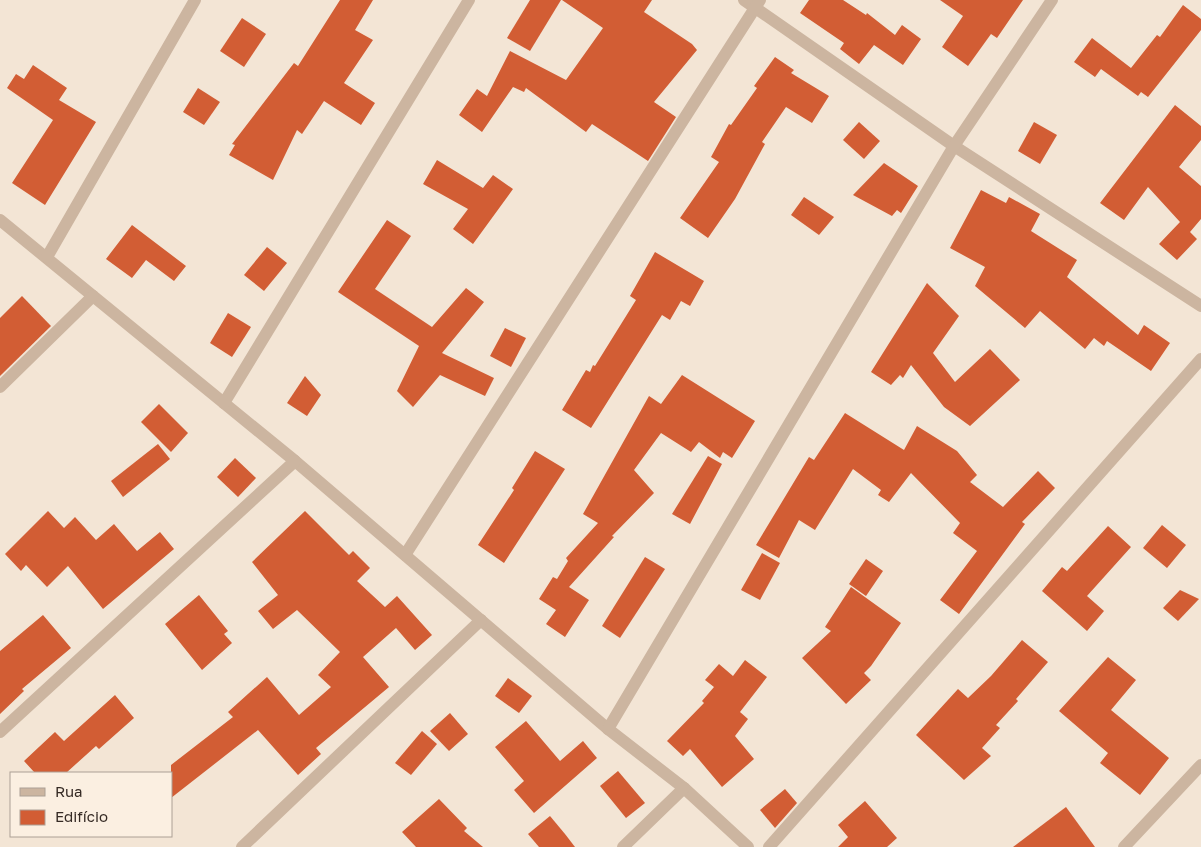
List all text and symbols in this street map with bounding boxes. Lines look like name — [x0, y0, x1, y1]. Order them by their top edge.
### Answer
legend — [10, 772, 172, 837]
text: Rua — [55, 782, 82, 800]
text: Edifício — [55, 807, 108, 825]

